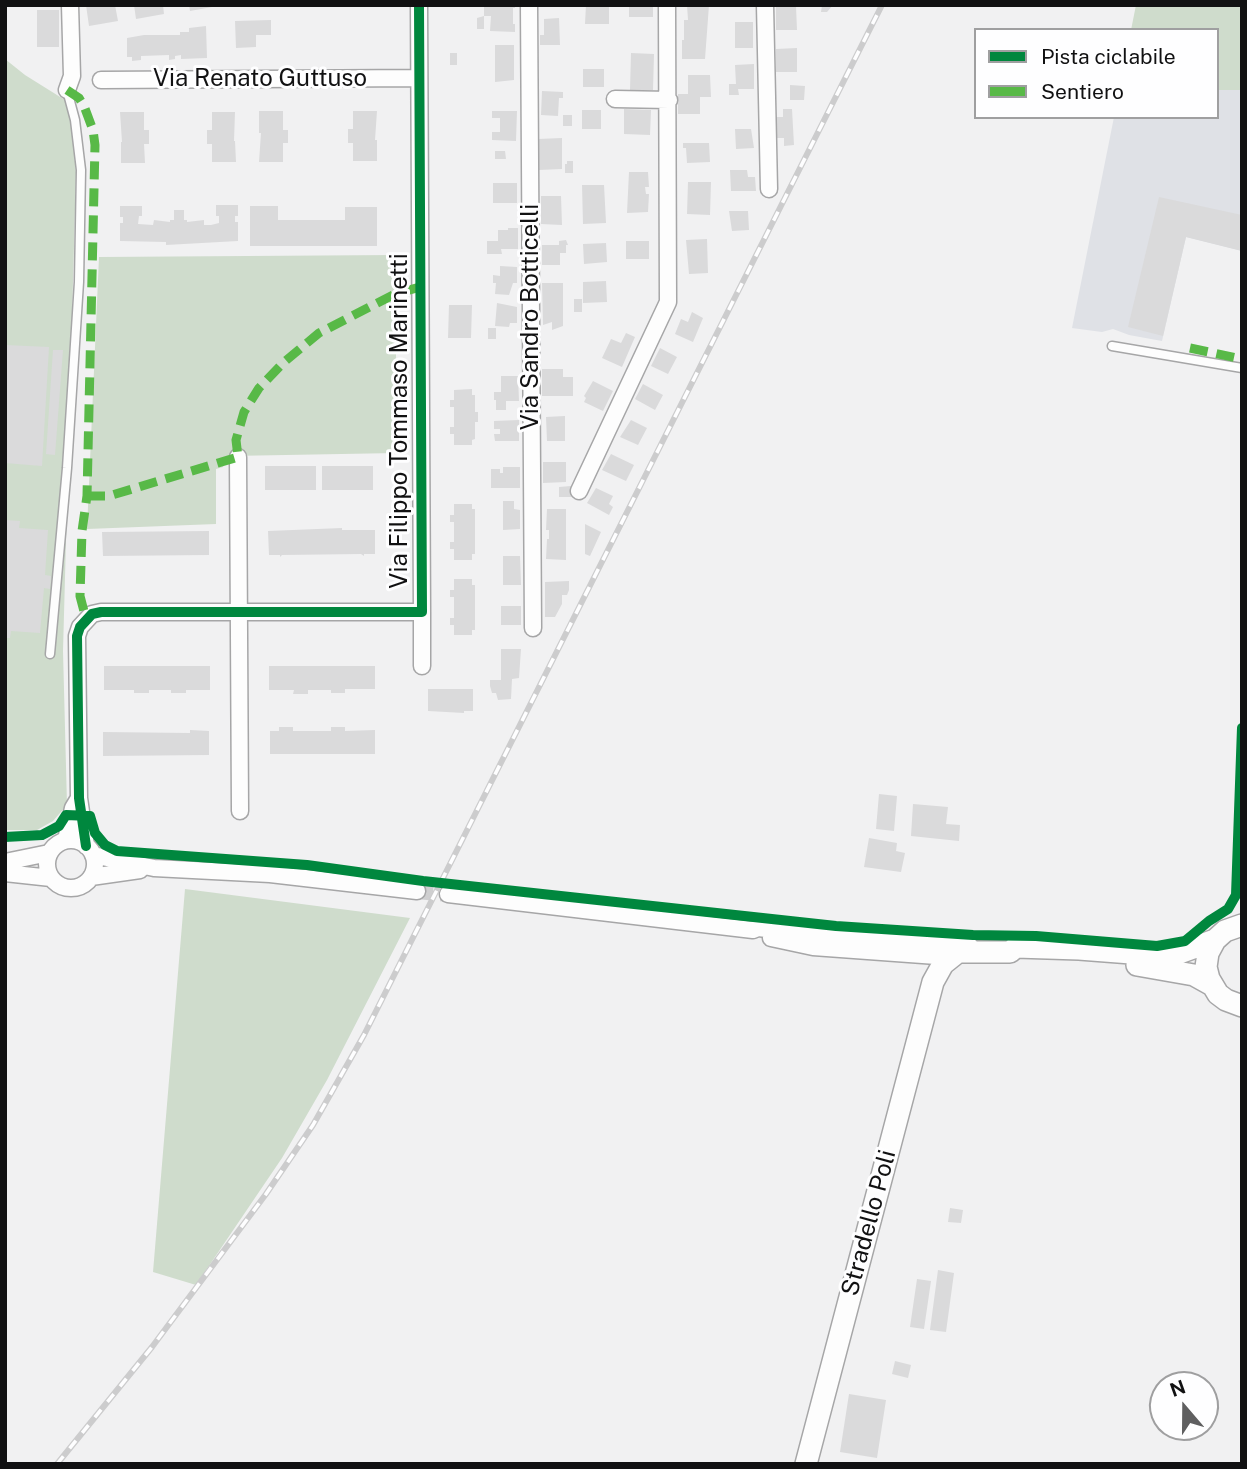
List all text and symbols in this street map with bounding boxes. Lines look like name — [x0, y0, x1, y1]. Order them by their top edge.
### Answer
legend — [974, 28, 1219, 119]
text: Pista ciclabile — [1041, 44, 1176, 69]
street label: Via Renato Guttuso — [153, 65, 367, 93]
text: Sentiero — [1041, 79, 1124, 104]
street label: Via Sandro Botticelli — [517, 204, 545, 430]
street label: Via Filippo Tommaso Marinetti — [386, 253, 414, 589]
street label: Stradello Poli — [836, 1147, 902, 1299]
north arrow — [1149, 1371, 1219, 1441]
text: N — [1167, 1375, 1188, 1401]

